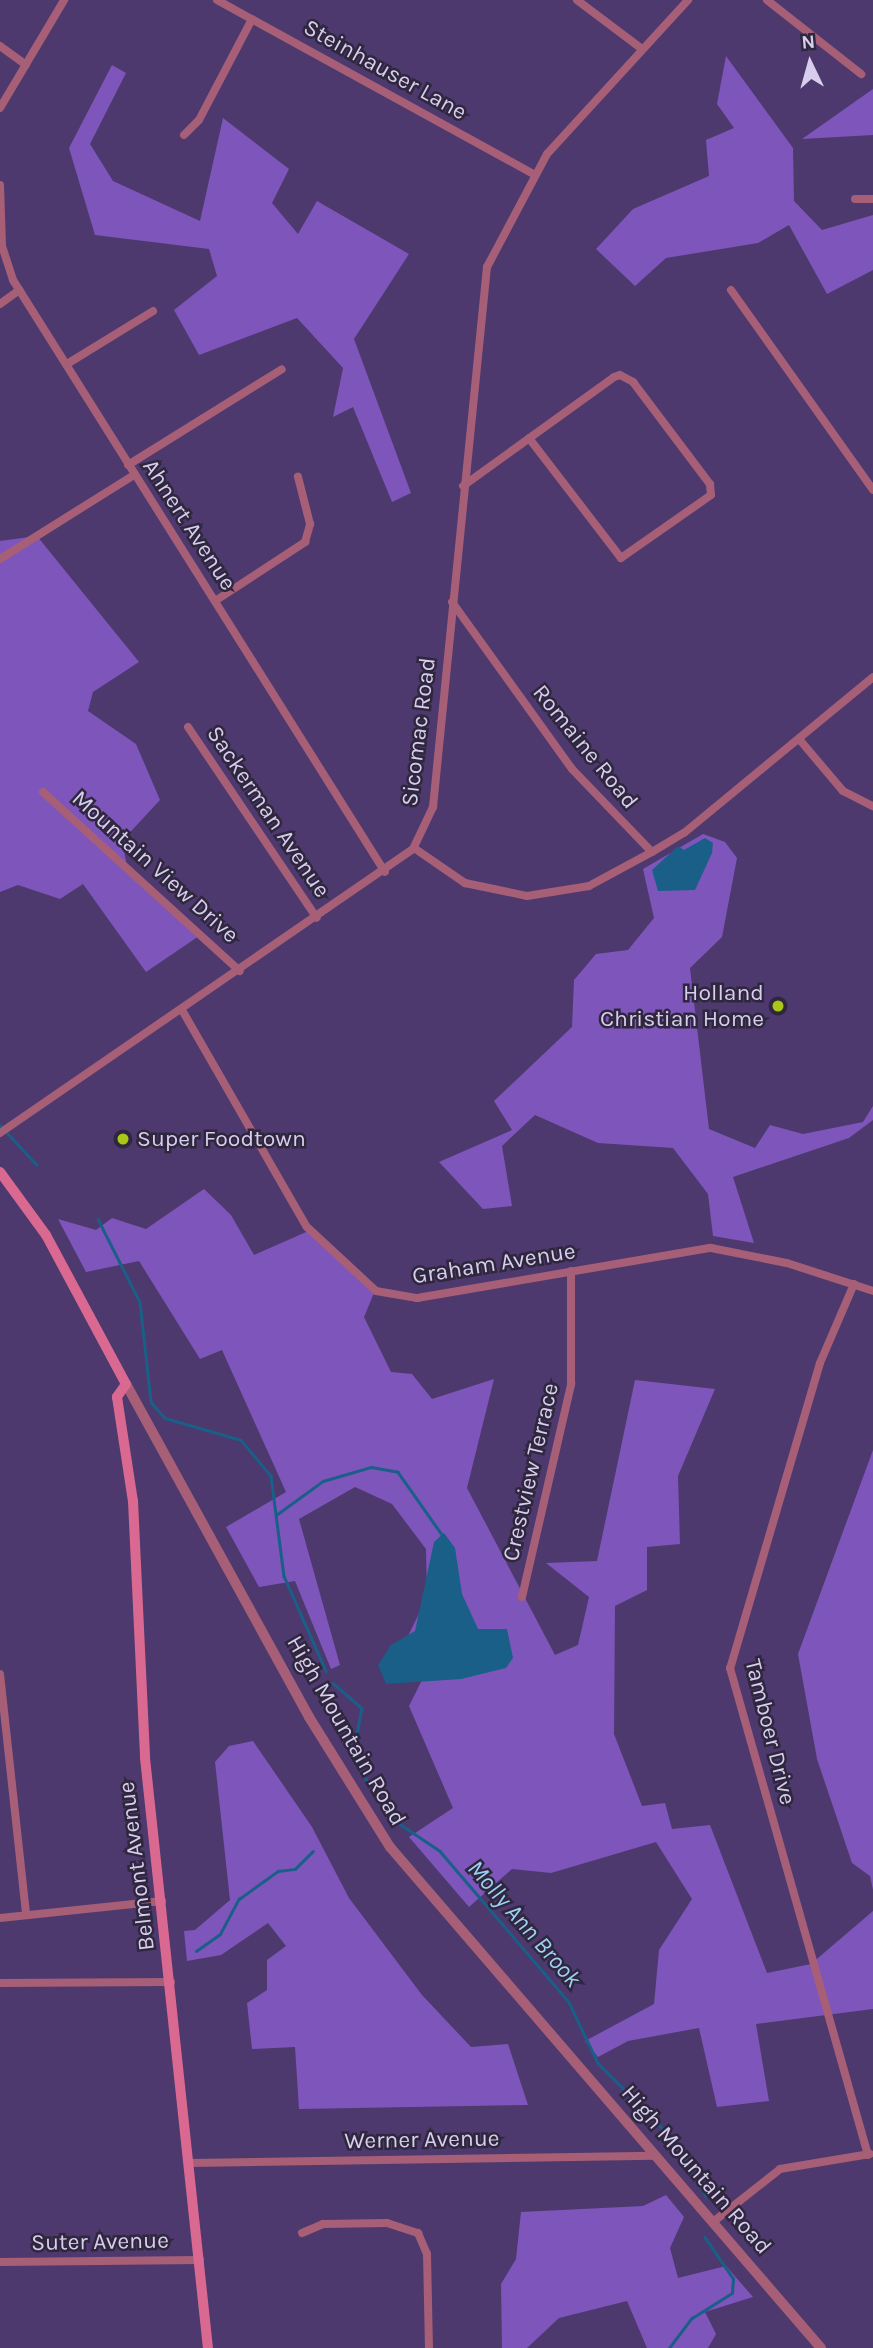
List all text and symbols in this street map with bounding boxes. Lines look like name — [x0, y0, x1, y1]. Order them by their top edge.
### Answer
street label: Steinhauser Lane — [299, 14, 471, 126]
north arrow — [775, 28, 845, 98]
text: N — [800, 31, 816, 54]
street label: Ahnert Avenue — [136, 454, 242, 596]
street label: Sicomac Road — [396, 656, 442, 808]
street label: Romaine Road — [527, 679, 643, 815]
street label: Sackerman Avenue — [200, 721, 336, 903]
street label: Mountain View Drive — [66, 785, 244, 949]
place label: Holland Christian Home — [600, 979, 764, 1033]
marker: Holland Christian Home — [770, 998, 786, 1014]
place label: Super Foodtown — [137, 1125, 306, 1153]
marker: Super Foodtown — [115, 1131, 131, 1147]
street label: Graham Avenue — [410, 1237, 578, 1291]
street label: Crestview Terrace — [497, 1380, 565, 1564]
street label: High Mountain Road — [280, 1631, 412, 1831]
street label: Tamboer Drive — [739, 1656, 801, 1808]
street label: Belmont Avenue — [113, 1780, 161, 1952]
water label: Molly Ann Brook — [461, 1855, 587, 1993]
street label: High Mountain Road — [615, 2080, 777, 2260]
street label: Werner Avenue — [344, 2125, 500, 2155]
street label: Suter Avenue — [31, 2227, 169, 2257]

